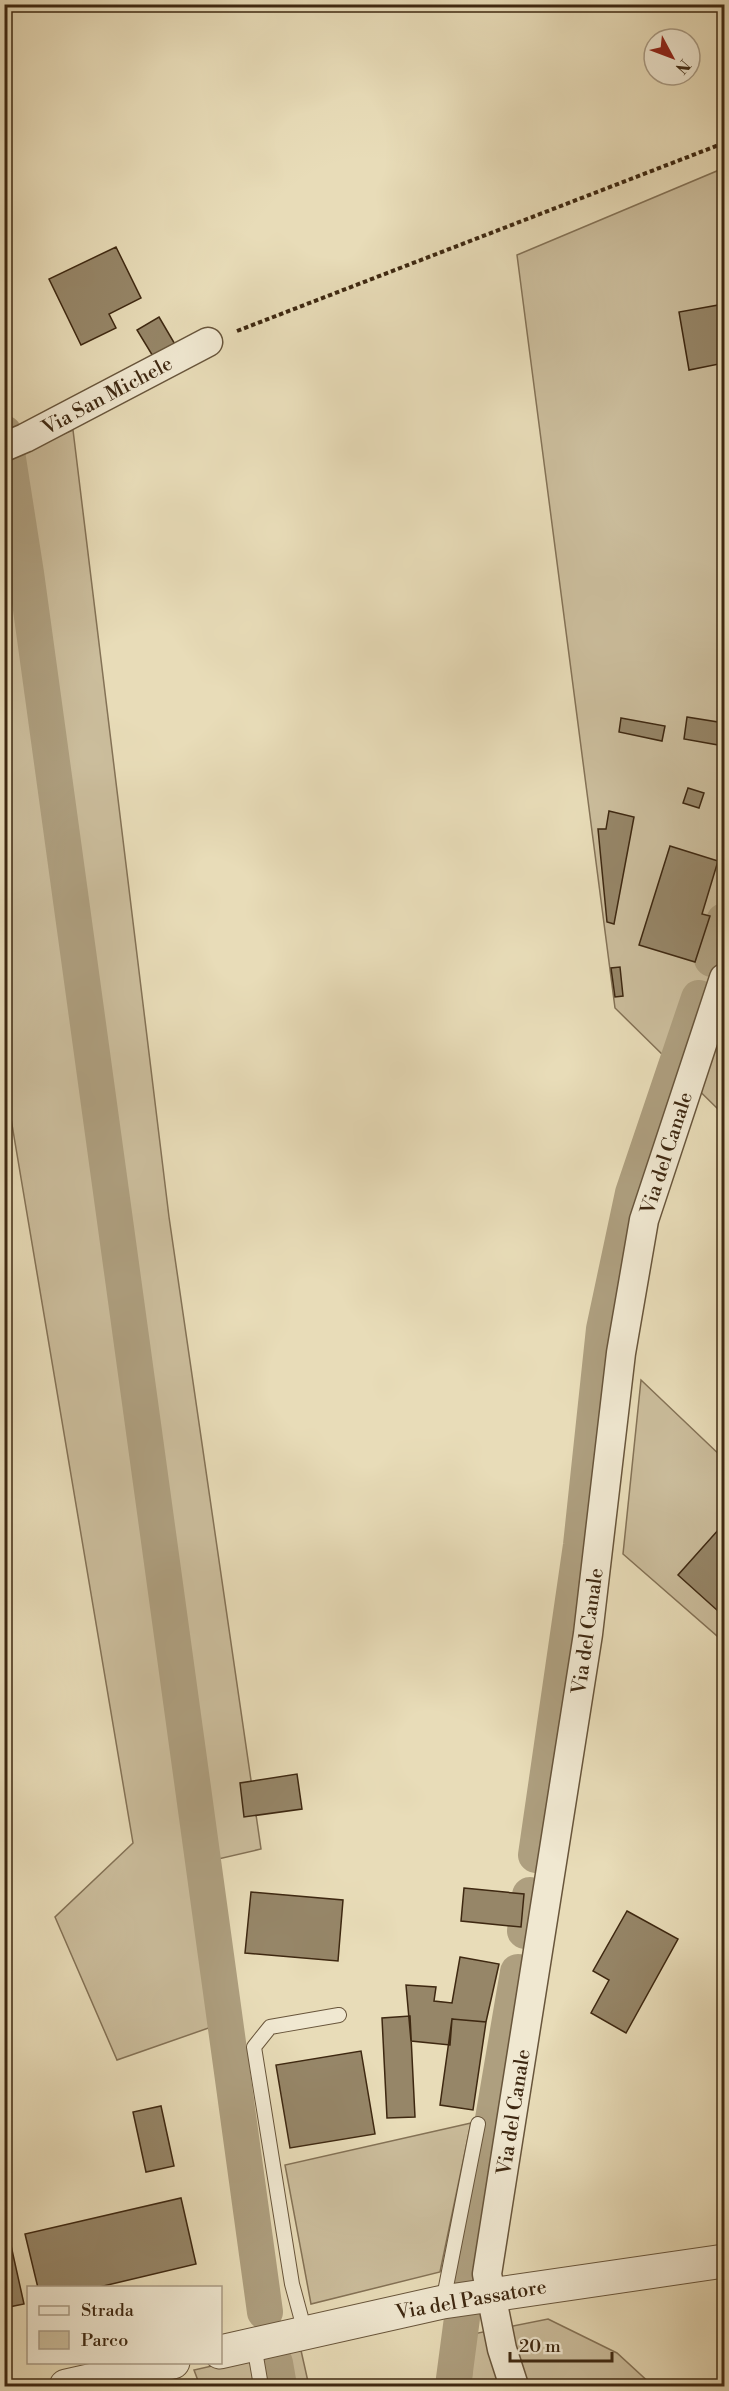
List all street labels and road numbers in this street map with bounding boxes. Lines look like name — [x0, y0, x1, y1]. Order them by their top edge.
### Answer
street label: Via San Michele — [37, 352, 177, 442]
street label: Via del Canale — [636, 1089, 699, 1219]
street label: Via del Canale — [567, 1566, 610, 1697]
street label: Via del Canale — [492, 2047, 537, 2178]
street label: Via del Passatore — [393, 2275, 549, 2326]

